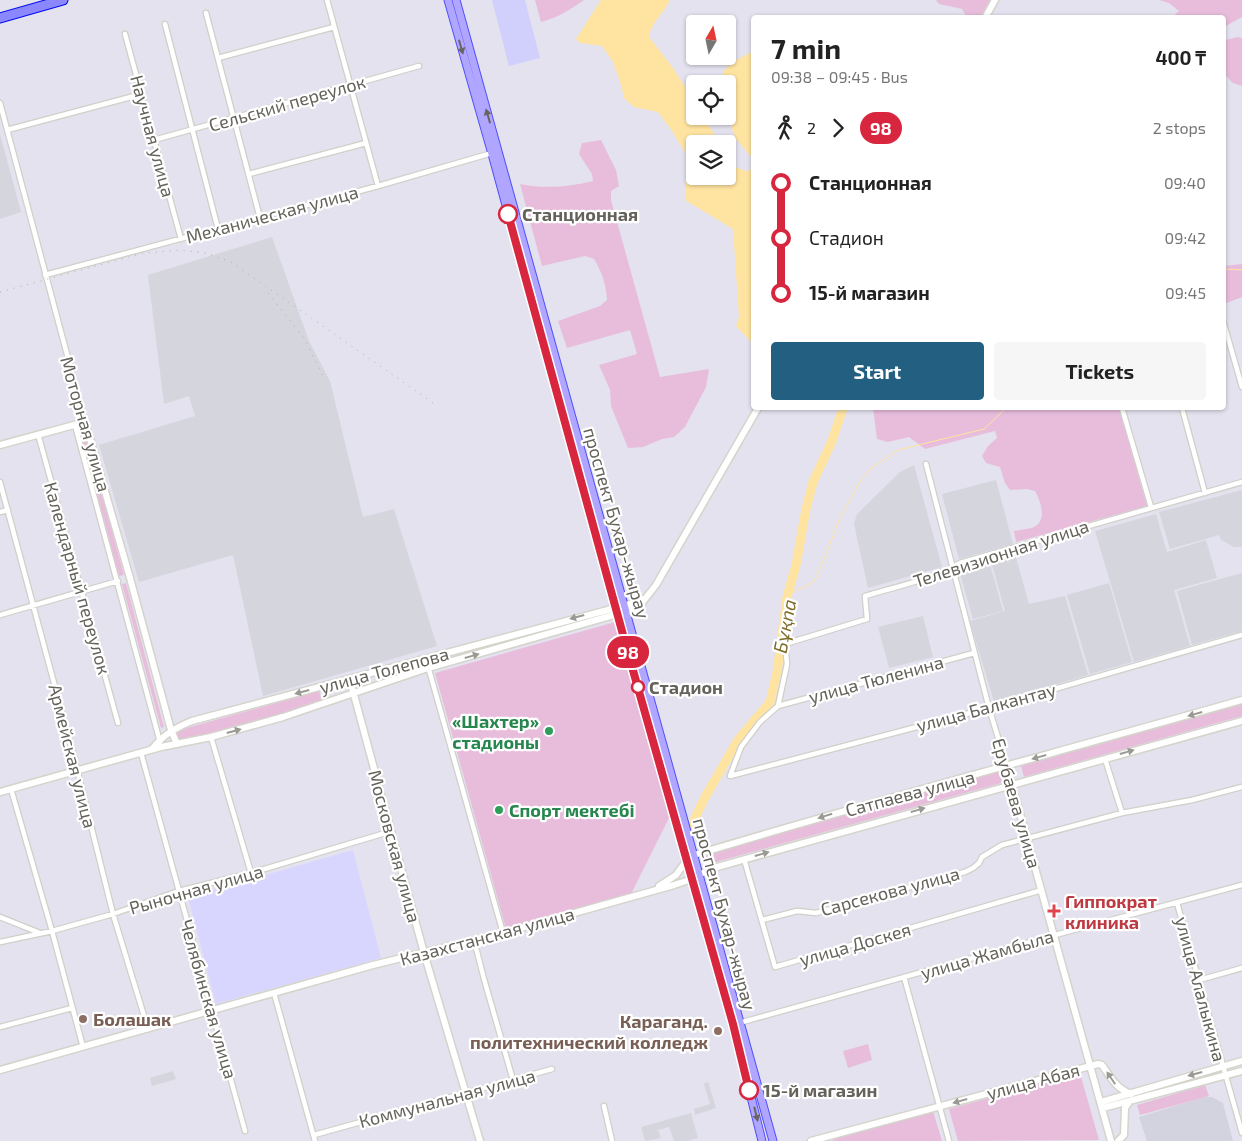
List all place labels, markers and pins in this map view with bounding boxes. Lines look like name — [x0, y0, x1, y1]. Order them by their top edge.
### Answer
place label: Станционная — [522, 203, 638, 225]
marker: Станционная — [498, 204, 518, 224]
place label: Стадион — [649, 676, 723, 698]
marker: Стадион — [631, 680, 645, 694]
place label: «Шахтер» стадионы — [452, 710, 539, 753]
marker: «Шахтер» стадионы — [543, 725, 555, 737]
place label: Спорт мектебі — [509, 799, 635, 821]
marker: Спорт мектебі — [493, 804, 505, 816]
place label: Гиппократ клиника — [1065, 890, 1157, 933]
marker: Гиппократ клиника — [1047, 904, 1061, 918]
place label: Болашак — [93, 1008, 171, 1030]
place label: Караганд. политехнический колледж — [470, 1010, 708, 1053]
marker: Болашак — [77, 1013, 89, 1025]
marker: Караганд. политехнический колледж — [712, 1025, 724, 1037]
place label: 15-й магазин — [763, 1079, 877, 1101]
marker: 15-й магазин — [739, 1080, 759, 1100]

